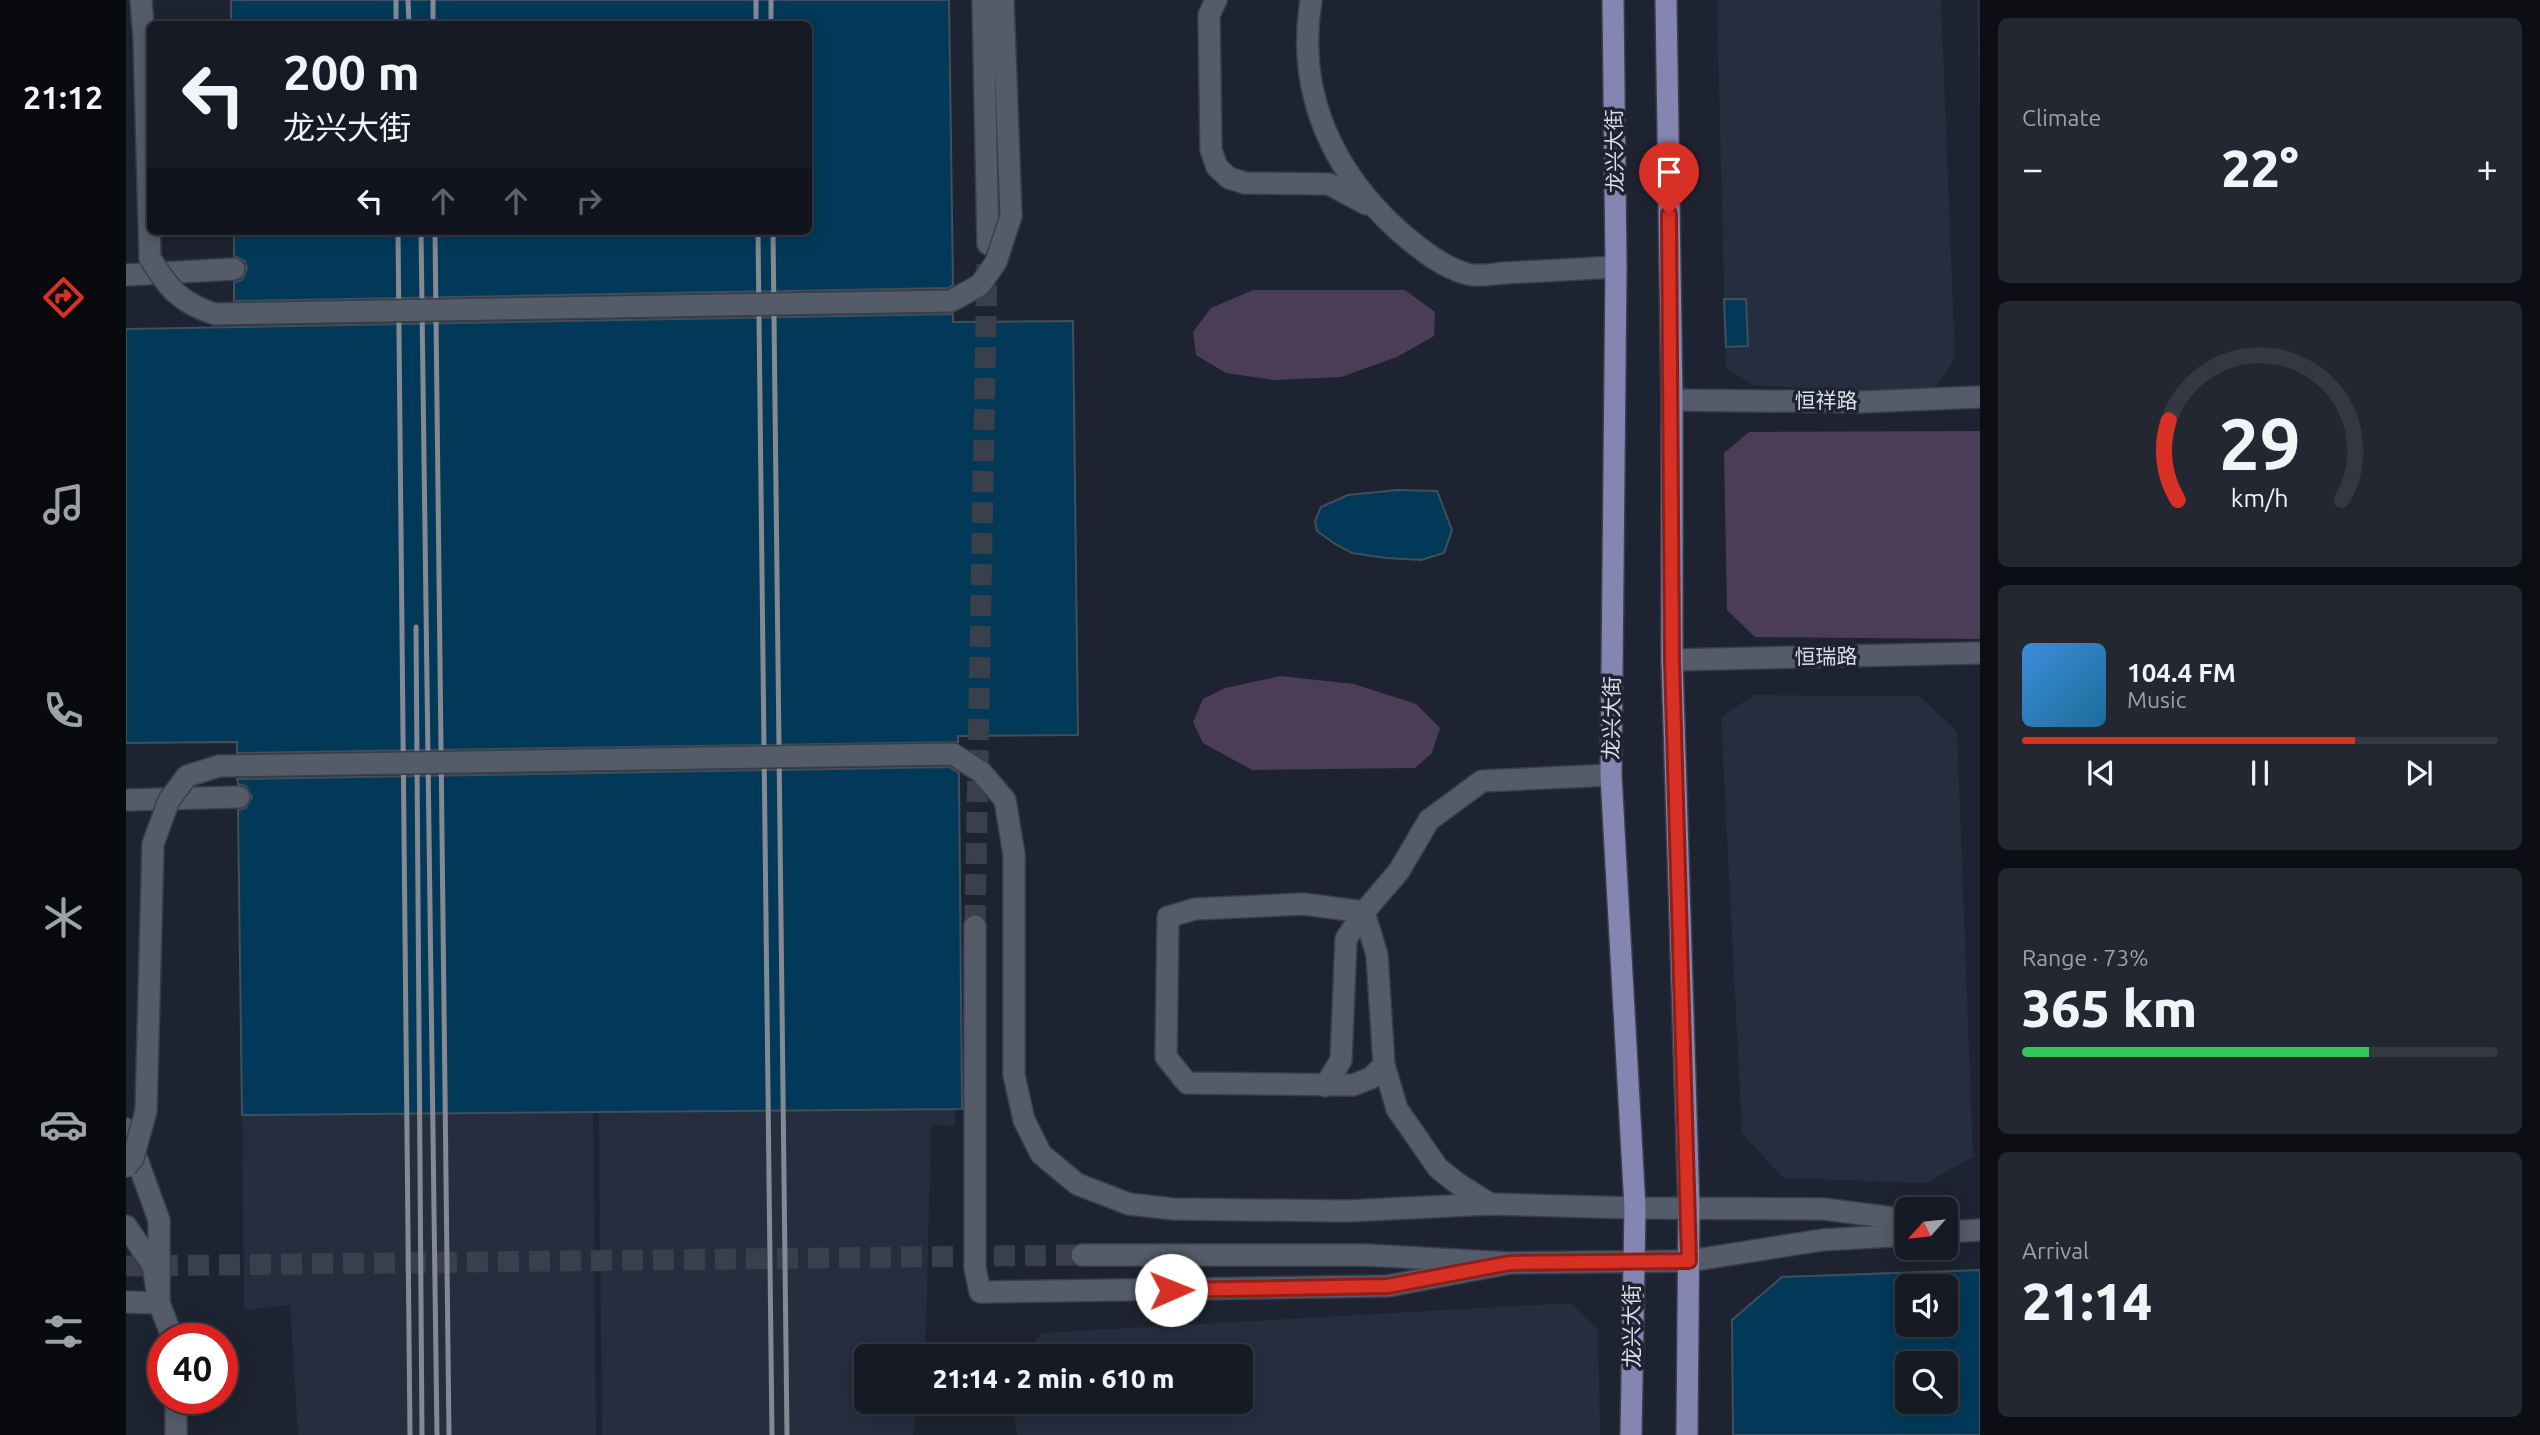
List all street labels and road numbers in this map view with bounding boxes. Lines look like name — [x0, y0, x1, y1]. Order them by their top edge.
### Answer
street label: 龙兴大街 — [1601, 109, 1627, 193]
street label: 恒祥路 — [1795, 388, 1858, 412]
street label: 恒瑞路 — [1794, 643, 1858, 669]
street label: 龙兴大街 — [1598, 676, 1624, 760]
street label: 龙兴大街 — [1619, 1284, 1643, 1368]

